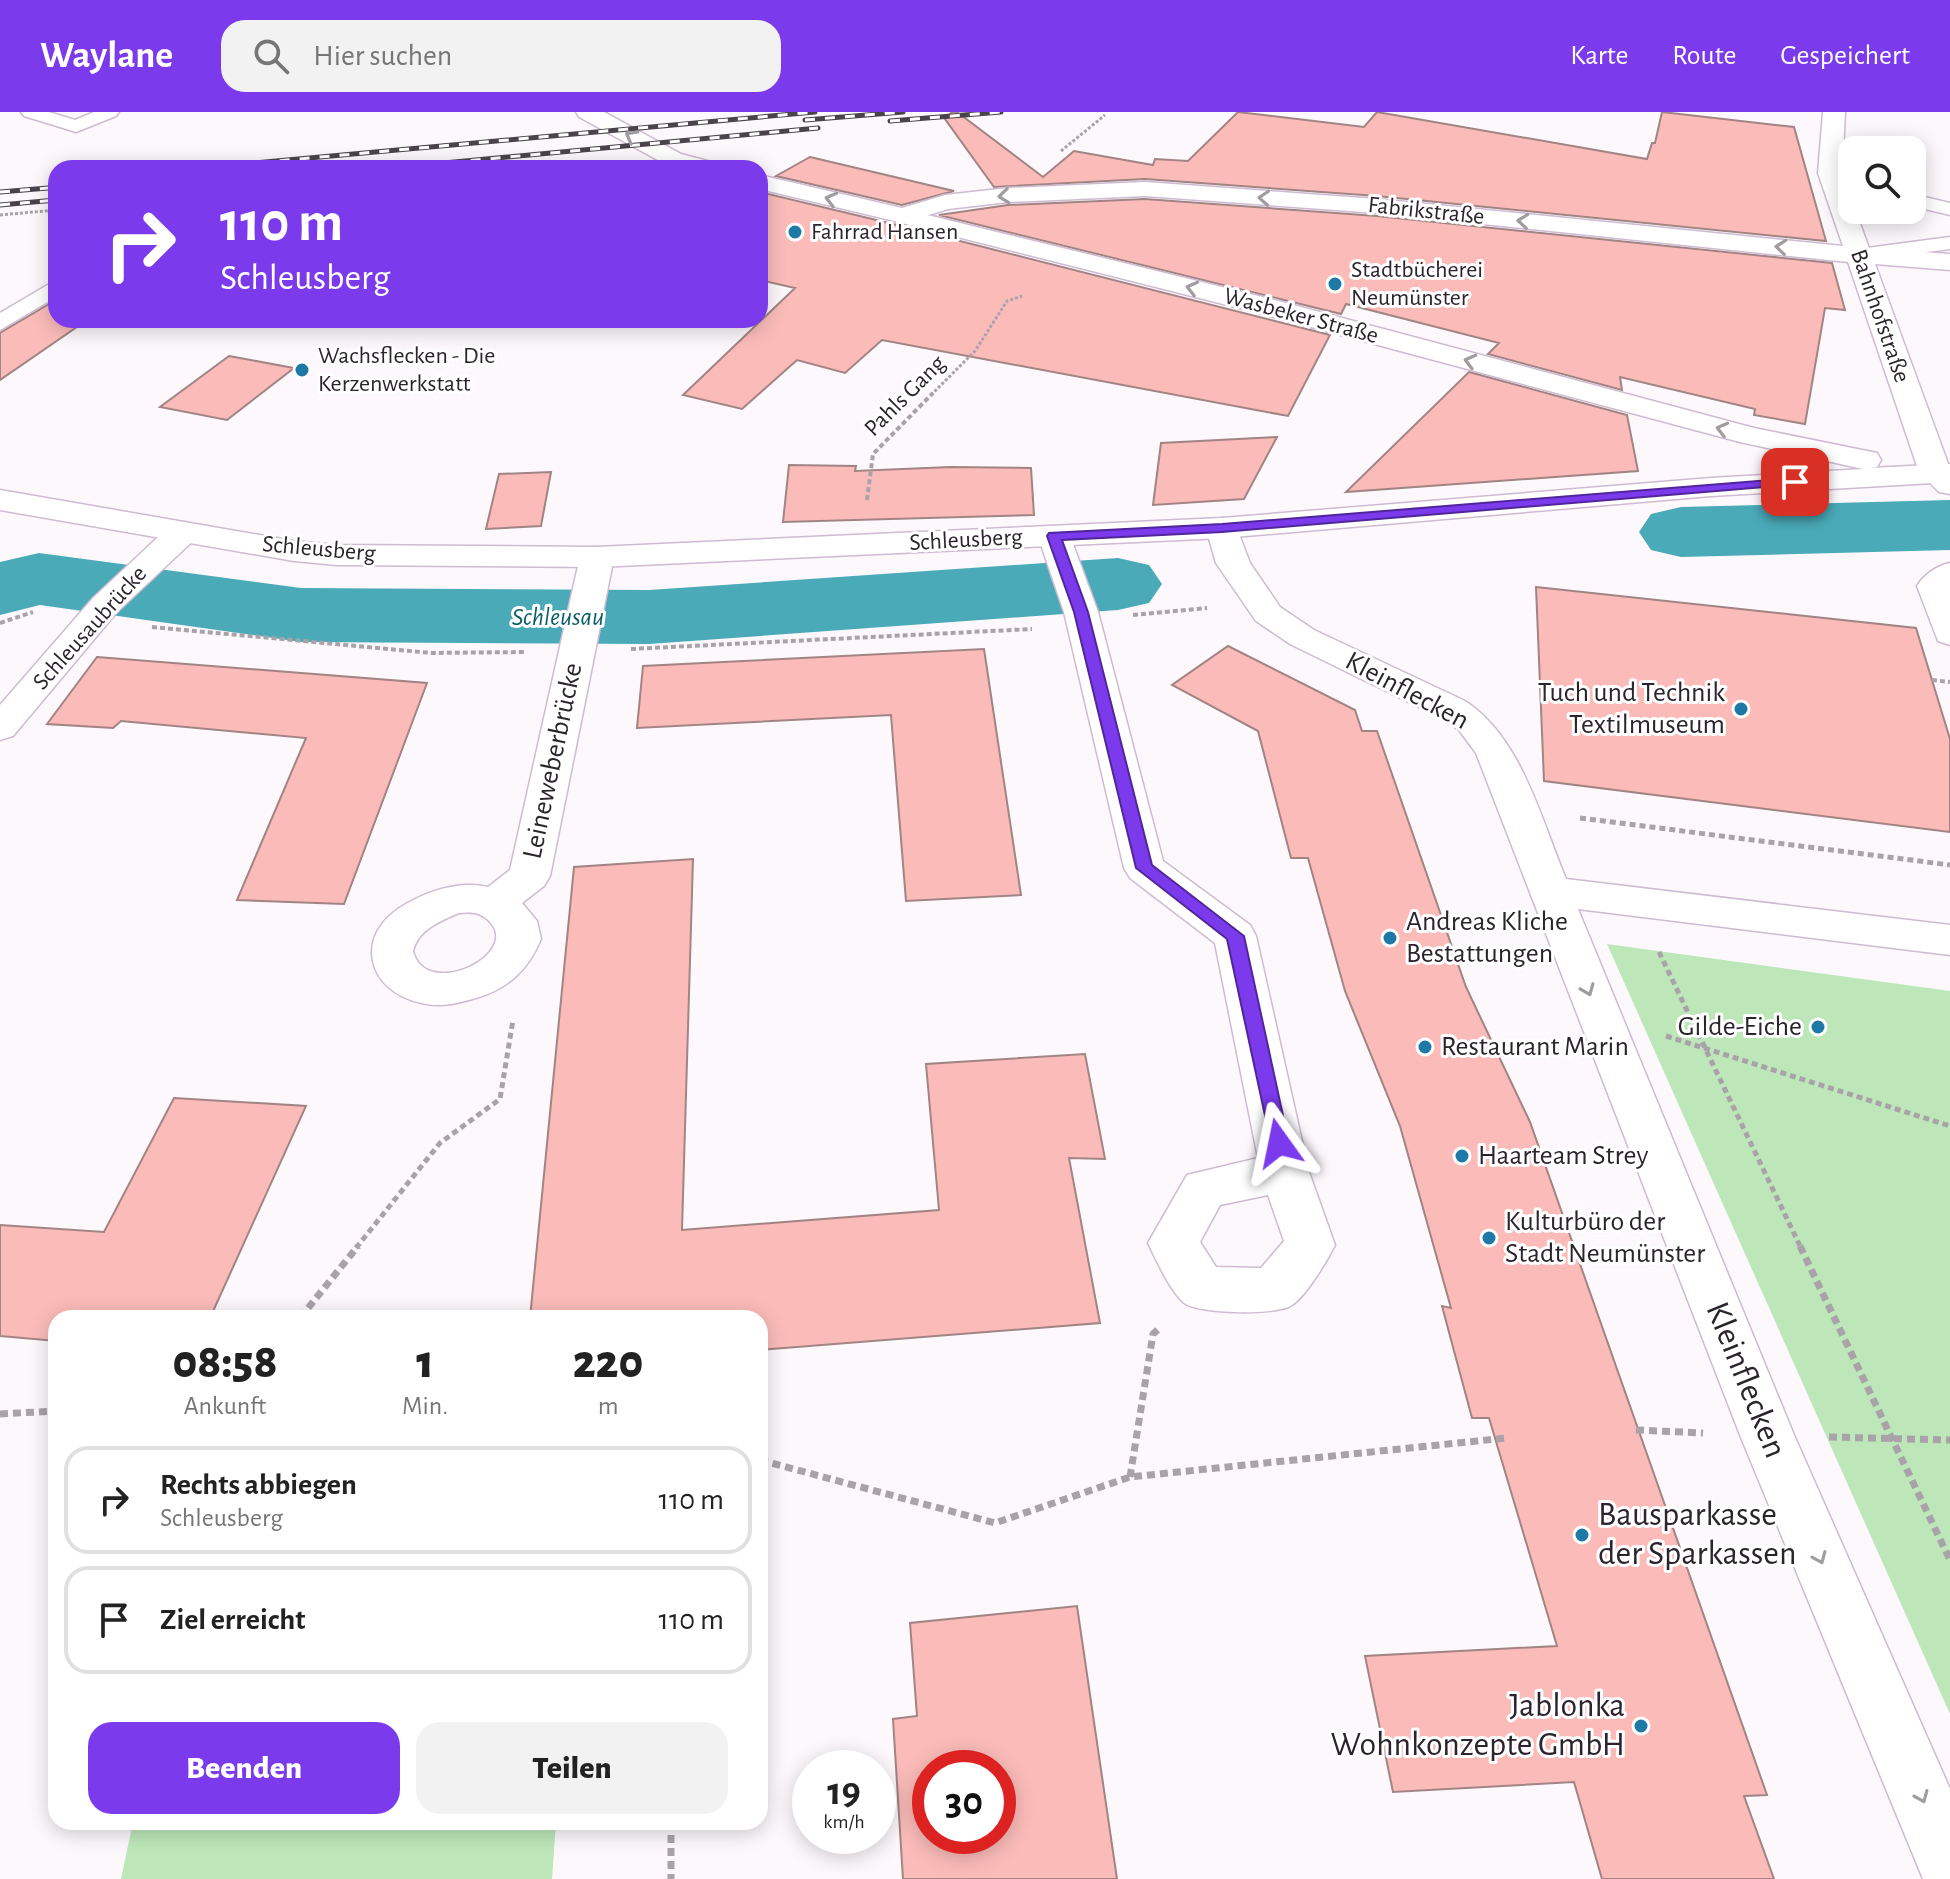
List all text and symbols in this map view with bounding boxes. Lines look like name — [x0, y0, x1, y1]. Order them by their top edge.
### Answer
search box — [221, 20, 781, 92]
icon: search — [249, 34, 293, 78]
text: Waylane — [40, 37, 173, 75]
text: Hier suchen — [313, 41, 452, 71]
text: Karte — [1570, 42, 1628, 70]
text: Route — [1672, 42, 1736, 70]
text: Gespeichert — [1780, 42, 1910, 70]
one-way arrow — [625, 130, 639, 146]
map controls — [1838, 136, 1926, 224]
button: search — [1838, 136, 1926, 224]
one-way arrow — [997, 187, 1010, 204]
one-way arrow — [1257, 190, 1270, 207]
one-way arrow — [825, 191, 839, 208]
icon: right — [88, 192, 192, 296]
street label: Fabrikstraße — [1367, 193, 1485, 229]
text: 110 m — [220, 195, 343, 251]
one-way arrow — [1516, 212, 1529, 229]
place label: Fahrrad Hansen — [811, 220, 958, 244]
marker: Fahrrad Hansen — [786, 223, 804, 241]
one-way arrow — [1774, 239, 1787, 256]
street label: Bahnhofstraße — [1846, 246, 1914, 386]
place label: Stadtbücherei Neumünster — [1351, 258, 1483, 310]
text: Schleusberg — [220, 260, 390, 296]
marker: Stadtbücherei Neumünster — [1326, 275, 1344, 293]
one-way arrow — [1186, 280, 1199, 297]
street label: Wasbeker Straße — [1221, 284, 1381, 348]
place label: Wachsflecken - Die Kerzenwerkstatt — [318, 344, 495, 396]
street label: Pahls Gang — [860, 351, 950, 441]
one-way arrow — [1464, 354, 1478, 371]
marker: Wachsflecken - Die Kerzenwerkstatt — [293, 361, 311, 379]
one-way arrow — [1715, 421, 1729, 438]
pin — [1761, 448, 1829, 516]
icon: arrive — [1773, 460, 1817, 504]
street label: Schleusberg — [909, 525, 1024, 555]
street label: Schleusberg — [261, 532, 377, 566]
street label: Schleusaubrücke — [29, 562, 151, 694]
water label: Schleusau — [512, 604, 604, 630]
street label: Kleinflecken — [1341, 647, 1473, 735]
street label: Leineweberbrücke — [519, 661, 587, 861]
place label: Tuch und Technik Textilmuseum — [1538, 679, 1725, 739]
marker: Tuch und Technik Textilmuseum — [1732, 700, 1750, 718]
place label: Andreas Kliche Bestattungen — [1406, 908, 1568, 968]
marker: Andreas Kliche Bestattungen — [1381, 929, 1399, 947]
one-way arrow — [1578, 982, 1595, 996]
place label: Gilde-Eiche — [1678, 1013, 1802, 1041]
marker: Gilde-Eiche — [1809, 1018, 1827, 1036]
place label: Restaurant Marin — [1441, 1033, 1629, 1061]
marker: Restaurant Marin — [1416, 1038, 1434, 1056]
position arrow — [1237, 1101, 1321, 1185]
place label: Haarteam Strey — [1478, 1142, 1648, 1170]
marker: Haarteam Strey — [1453, 1147, 1471, 1165]
place label: Kulturbüro der Stadt Neumünster — [1505, 1208, 1705, 1268]
marker: Kulturbüro der Stadt Neumünster — [1480, 1229, 1498, 1247]
street label: Kleinflecken — [1699, 1297, 1793, 1463]
text: 08:58 — [172, 1339, 278, 1387]
text: 1 — [416, 1339, 434, 1387]
text: 220 — [573, 1339, 643, 1387]
text: Ankunft — [184, 1393, 266, 1419]
text: Min. — [402, 1393, 448, 1419]
text: m — [598, 1393, 618, 1419]
text: Rechts abbiegen — [160, 1470, 357, 1500]
icon: right — [92, 1478, 136, 1522]
text: 110 m — [659, 1485, 724, 1515]
place label: Bausparkasse der Sparkassen — [1598, 1498, 1797, 1571]
text: Schleusberg — [160, 1505, 283, 1531]
marker: Bausparkasse der Sparkassen — [1573, 1526, 1591, 1544]
one-way arrow — [1810, 1550, 1826, 1564]
icon: arrive — [92, 1598, 136, 1642]
text: Ziel erreicht — [160, 1605, 305, 1635]
text: 110 m — [659, 1605, 724, 1635]
place label: Jablonka Wohnkonzepte GmbH — [1331, 1689, 1625, 1762]
marker: Jablonka Wohnkonzepte GmbH — [1632, 1717, 1650, 1735]
button: Beenden — [88, 1722, 400, 1814]
button: Teilen — [416, 1722, 728, 1814]
speed limit sign: 30 — [912, 1750, 1016, 1854]
text: 19 — [827, 1772, 861, 1812]
one-way arrow — [1912, 1789, 1928, 1804]
text: km/h — [823, 1812, 865, 1832]

